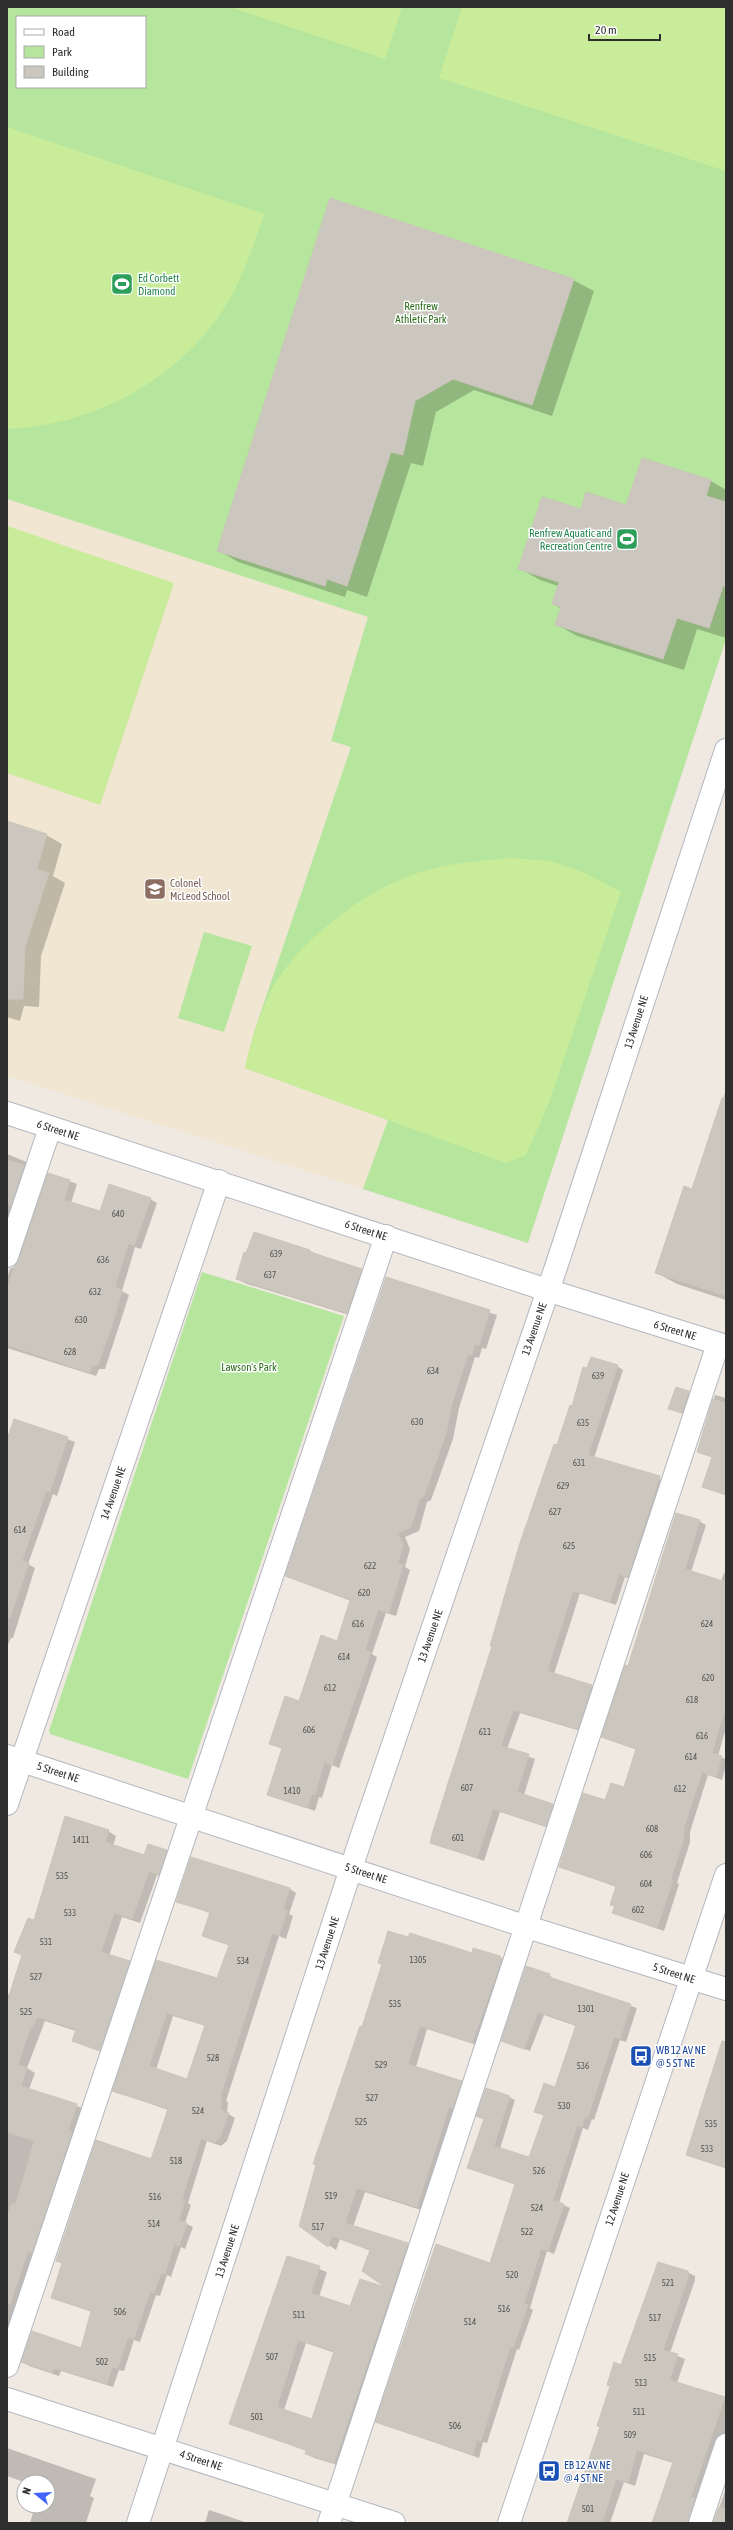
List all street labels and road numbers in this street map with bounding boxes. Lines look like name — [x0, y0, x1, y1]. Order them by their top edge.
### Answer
street label: 13 Avenue NE — [622, 994, 650, 1050]
street label: 6 Street NE — [35, 1118, 81, 1143]
street label: 6 Street NE — [343, 1218, 389, 1243]
street label: 13 Avenue NE — [519, 1301, 549, 1357]
street label: 6 Street NE — [652, 1318, 698, 1342]
street label: 14 Avenue NE — [98, 1465, 128, 1521]
street label: 13 Avenue NE — [415, 1608, 445, 1664]
street label: 5 Street NE — [35, 1760, 81, 1785]
street label: 5 Street NE — [343, 1861, 389, 1886]
street label: 13 Avenue NE — [313, 1915, 341, 1971]
street label: 5 Street NE — [651, 1961, 697, 1986]
street label: 12 Avenue NE — [603, 2171, 631, 2227]
street label: 13 Avenue NE — [213, 2223, 241, 2279]
street label: 4 Street NE — [178, 2448, 224, 2473]

